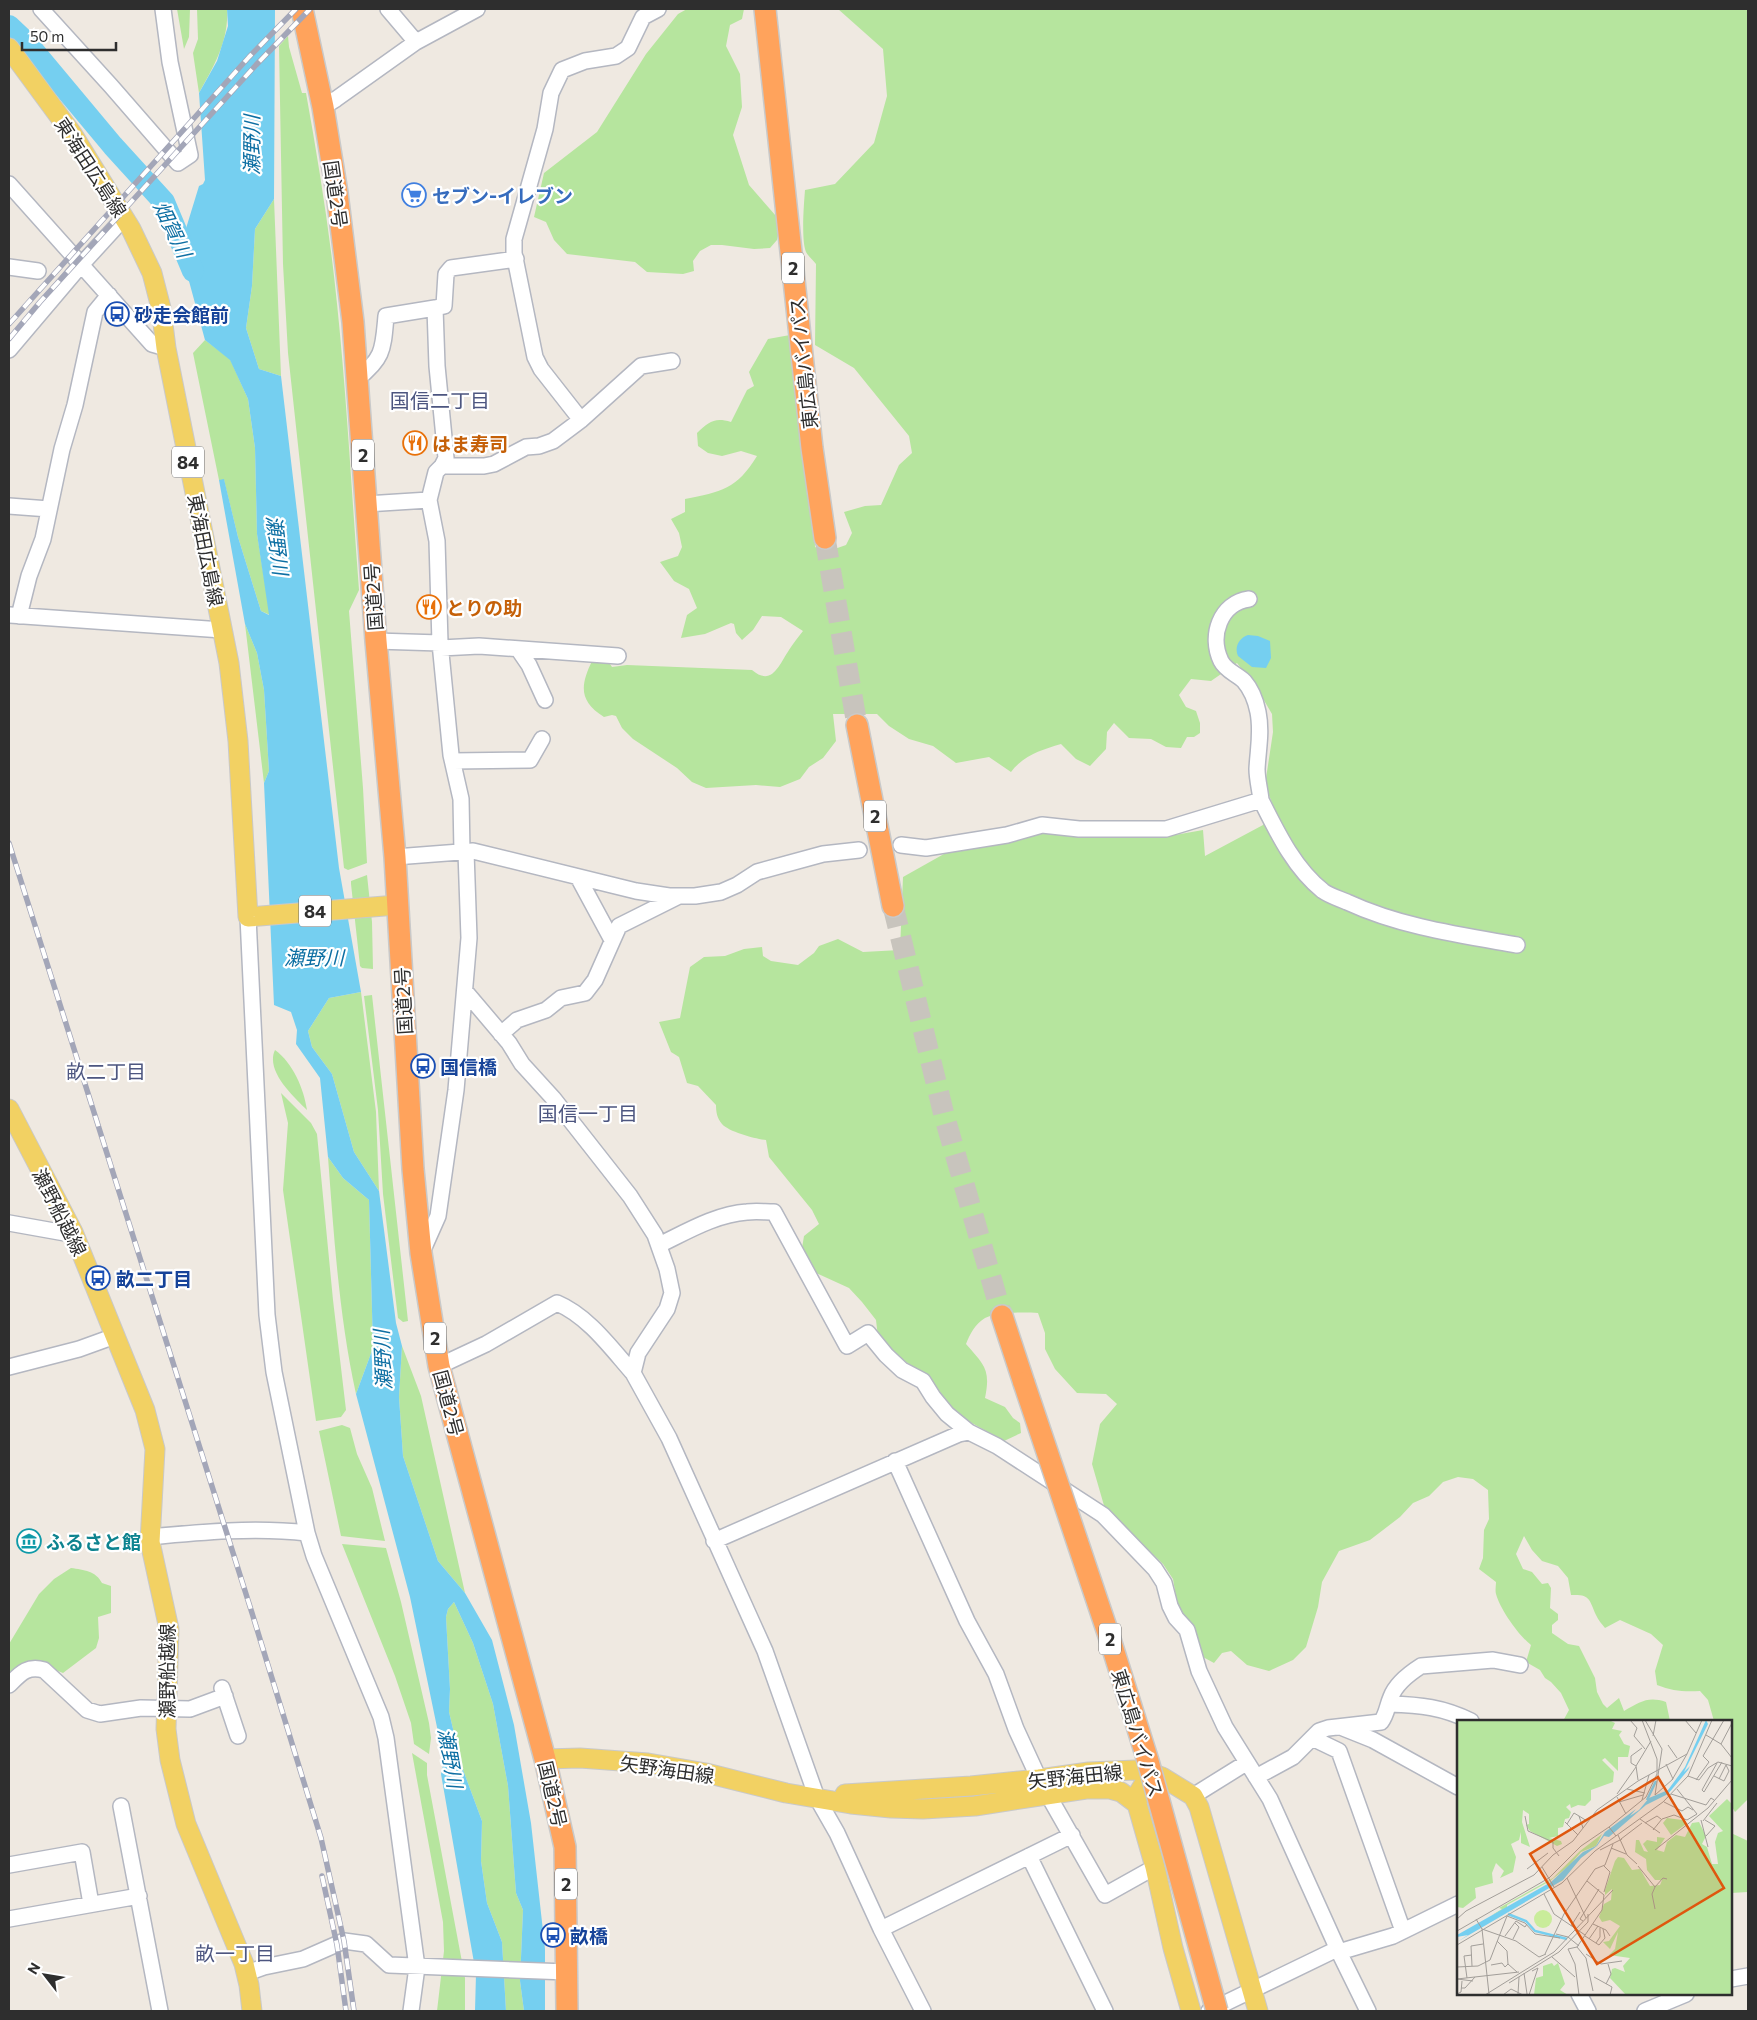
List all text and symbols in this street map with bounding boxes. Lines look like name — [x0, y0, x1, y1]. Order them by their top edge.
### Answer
scale bar — [22, 20, 116, 52]
text: 50 m — [30, 27, 64, 45]
street label: 東海田広島線 — [50, 113, 132, 221]
water label: 瀬野川 — [239, 113, 263, 175]
street label: 国道2号 — [320, 159, 352, 229]
supermarket icon: セブン-イレブン — [401, 182, 427, 208]
place label: セブン-イレブン — [432, 184, 573, 207]
water label: 畑賀川 — [149, 197, 198, 263]
road number: 2 — [782, 252, 804, 284]
street label: 東広島バイパス — [785, 296, 821, 430]
bus stop icon: 砂走会館前 — [104, 301, 130, 327]
place label: 砂走会館前 — [134, 303, 229, 326]
district label: 国信二丁目 — [390, 388, 490, 412]
restaurant icon: はま寿司 — [402, 430, 428, 456]
place label: はま寿司 — [432, 432, 508, 455]
road number: 2 — [352, 440, 374, 470]
road number: 84 — [172, 447, 204, 478]
street label: 東海田広島線 — [184, 492, 228, 608]
water label: 瀬野川 — [262, 514, 294, 578]
street label: 国道2号 — [359, 563, 387, 631]
restaurant icon: とりの助 — [416, 594, 442, 620]
place label: とりの助 — [446, 596, 522, 619]
road number: 2 — [864, 800, 886, 831]
road number: 84 — [299, 896, 331, 926]
water label: 瀬野川 — [284, 945, 346, 969]
street label: 国道2号 — [390, 967, 416, 1035]
bus stop icon: 国信橋 — [410, 1053, 436, 1079]
place label: 国信橋 — [440, 1055, 497, 1078]
district label: 畝二丁目 — [66, 1059, 146, 1083]
district label: 国信一丁目 — [538, 1101, 638, 1125]
street label: 瀬野船越線 — [28, 1164, 92, 1260]
bus stop icon: 畝二丁目 — [85, 1265, 111, 1291]
place label: 畝二丁目 — [116, 1267, 192, 1290]
road number: 2 — [424, 1322, 446, 1354]
water label: 瀬野川 — [368, 1327, 396, 1391]
street label: 国道2号 — [429, 1367, 469, 1439]
museum icon: ふるさと館 — [16, 1528, 42, 1554]
place label: ふるさと館 — [46, 1530, 141, 1553]
street label: 瀬野船越線 — [155, 1623, 178, 1719]
road number: 2 — [1099, 1624, 1121, 1655]
street label: 東広島バイパス — [1108, 1666, 1168, 1800]
inset map — [1457, 1720, 1732, 1995]
water label: 瀬野川 — [434, 1726, 468, 1792]
street label: 矢野海田線 — [618, 1751, 716, 1787]
street label: 国道2号 — [534, 1759, 572, 1829]
street label: 矢野海田線 — [1027, 1760, 1123, 1792]
road number: 2 — [555, 1868, 577, 1900]
bus stop icon: 畝橋 — [540, 1922, 566, 1948]
place label: 畝橋 — [570, 1924, 608, 1947]
district label: 畝一丁目 — [195, 1941, 275, 1965]
north arrow — [20, 1950, 70, 2000]
text: N — [23, 1959, 43, 1977]

